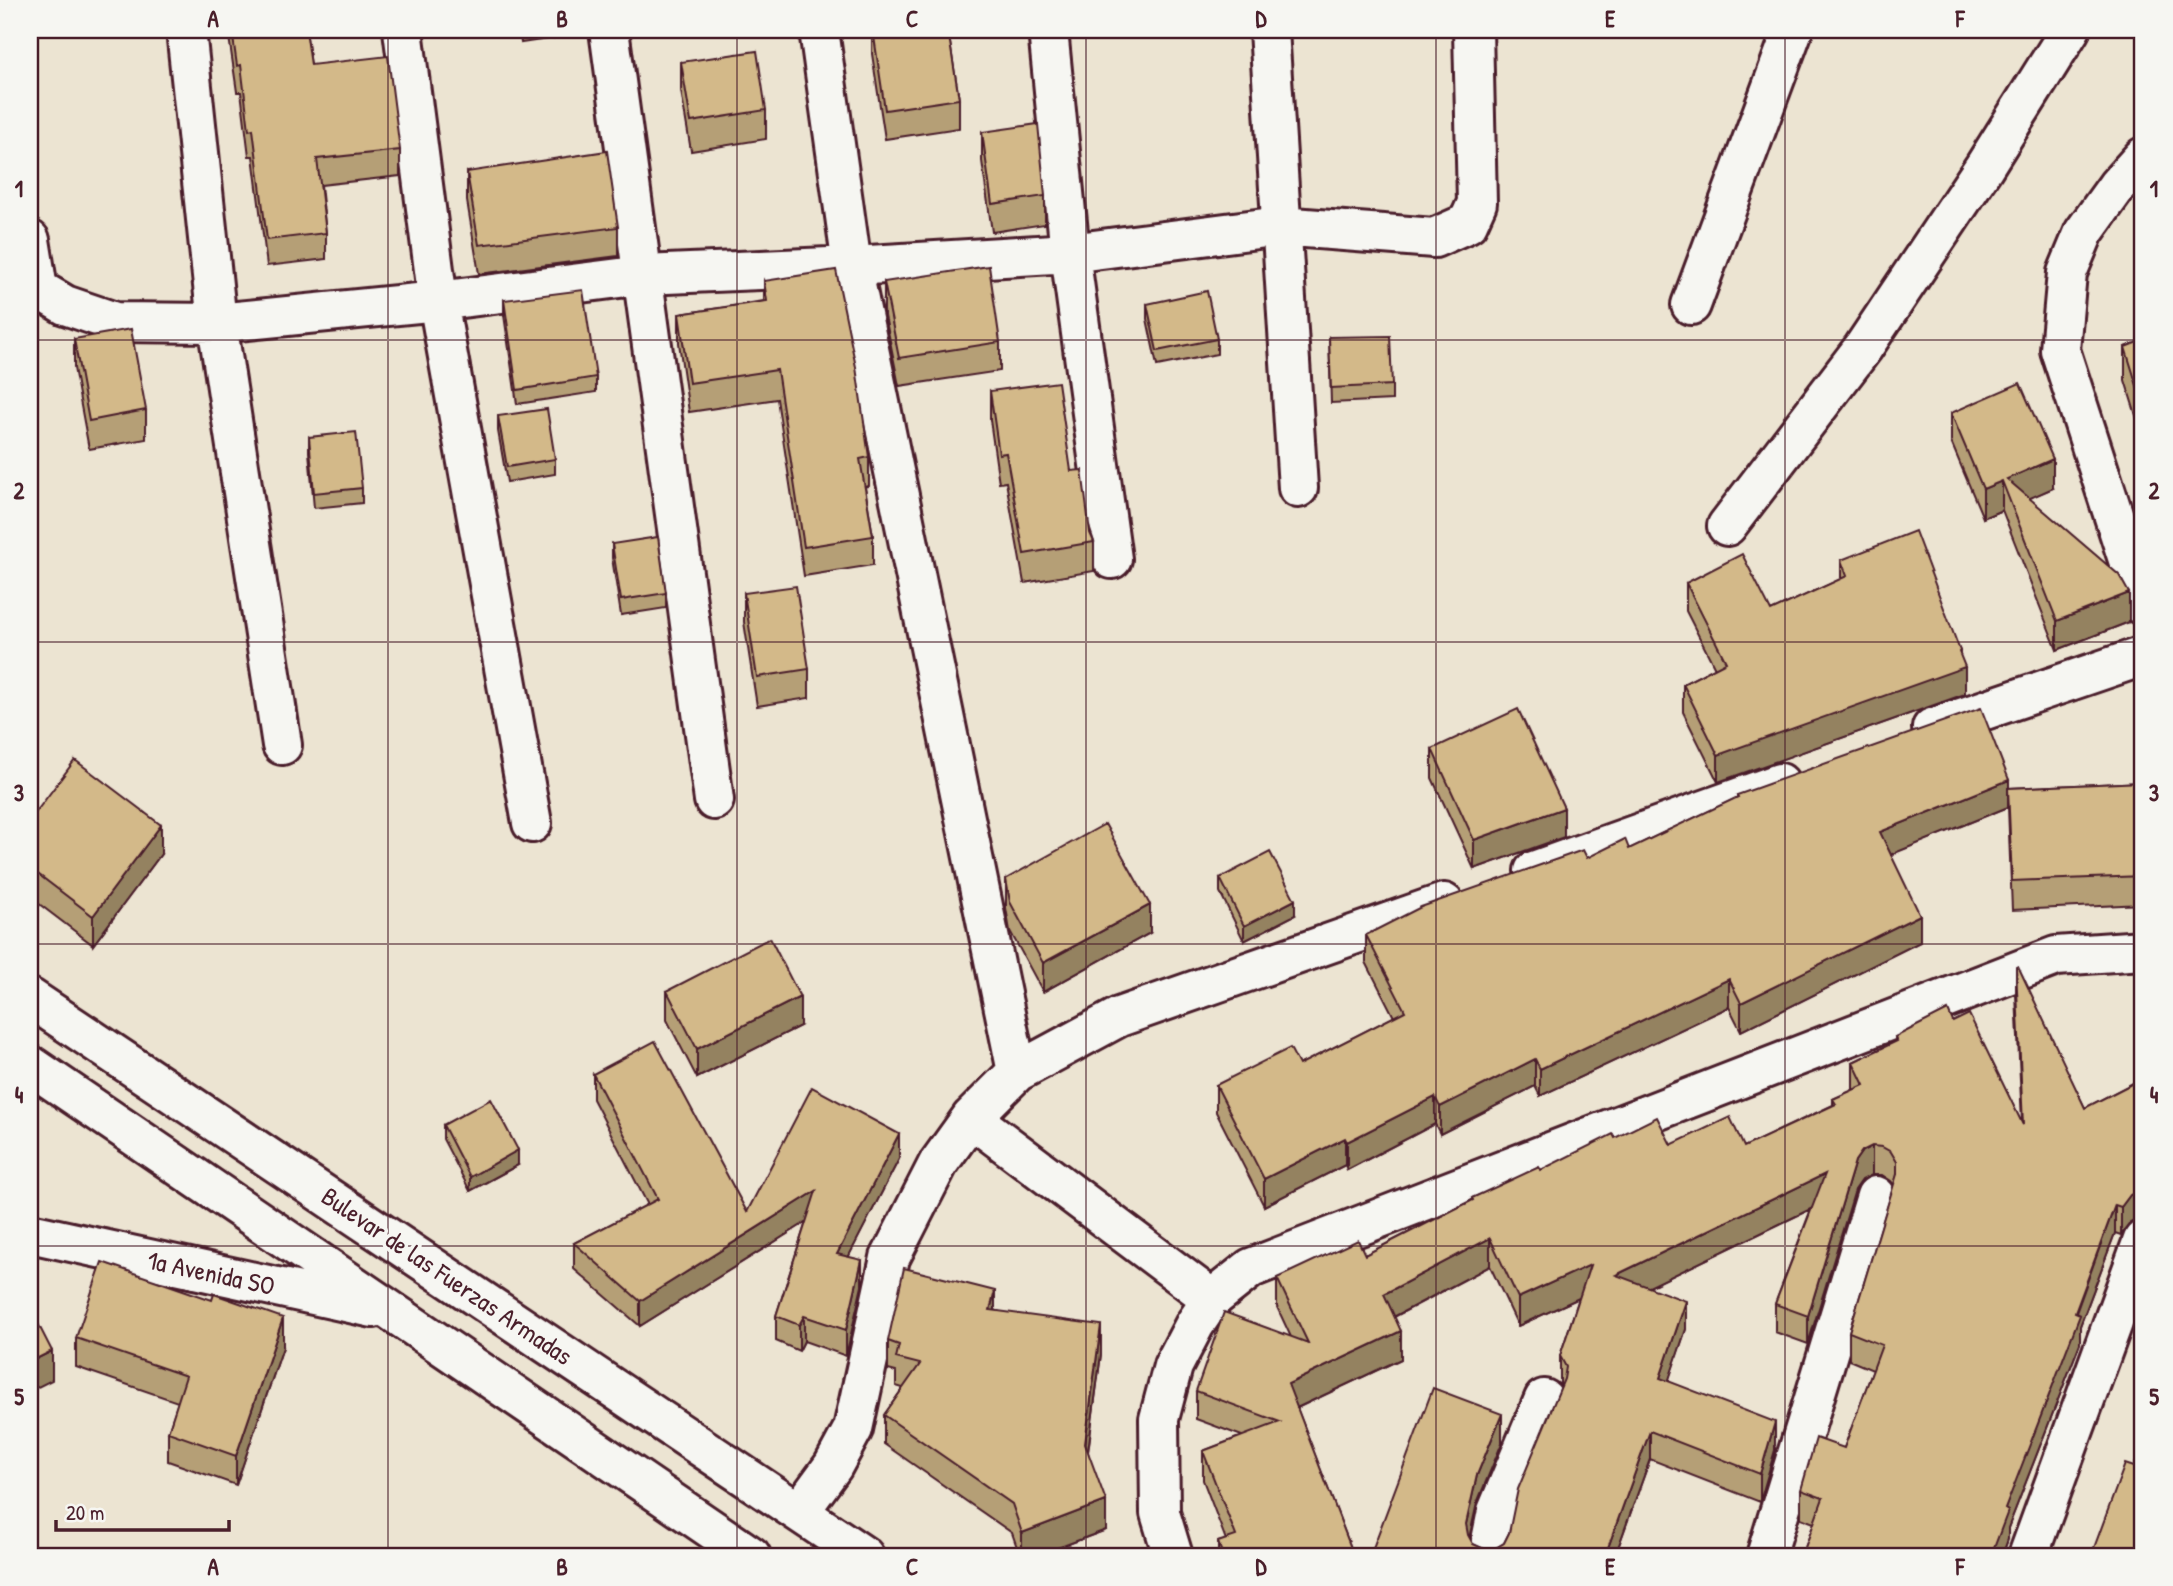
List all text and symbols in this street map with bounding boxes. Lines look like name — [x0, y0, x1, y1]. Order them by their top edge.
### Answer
text: A — [207, 3, 219, 34]
text: B — [556, 3, 568, 34]
text: C — [906, 3, 918, 34]
text: D — [1256, 3, 1268, 34]
text: E — [1605, 3, 1616, 34]
text: F — [1955, 3, 1966, 34]
text: 1 — [15, 173, 23, 204]
text: 1 — [2150, 173, 2158, 204]
text: 2 — [14, 475, 25, 506]
text: 2 — [2149, 475, 2160, 506]
text: 3 — [14, 777, 24, 808]
text: 3 — [2149, 777, 2159, 808]
text: 4 — [15, 1079, 24, 1110]
text: 4 — [2150, 1079, 2159, 1110]
street label: Bulevar de las Fuerzas Armadas — [315, 1178, 580, 1373]
street label: 1a Avenida SO — [144, 1242, 278, 1303]
text: 5 — [14, 1381, 24, 1412]
text: 5 — [2149, 1381, 2159, 1412]
scale bar — [56, 1488, 229, 1532]
text: 20 m — [66, 1498, 104, 1527]
text: A — [207, 1551, 219, 1582]
text: B — [556, 1551, 568, 1582]
text: C — [906, 1551, 918, 1582]
text: D — [1256, 1551, 1268, 1582]
text: E — [1605, 1551, 1616, 1582]
text: F — [1955, 1551, 1966, 1582]

